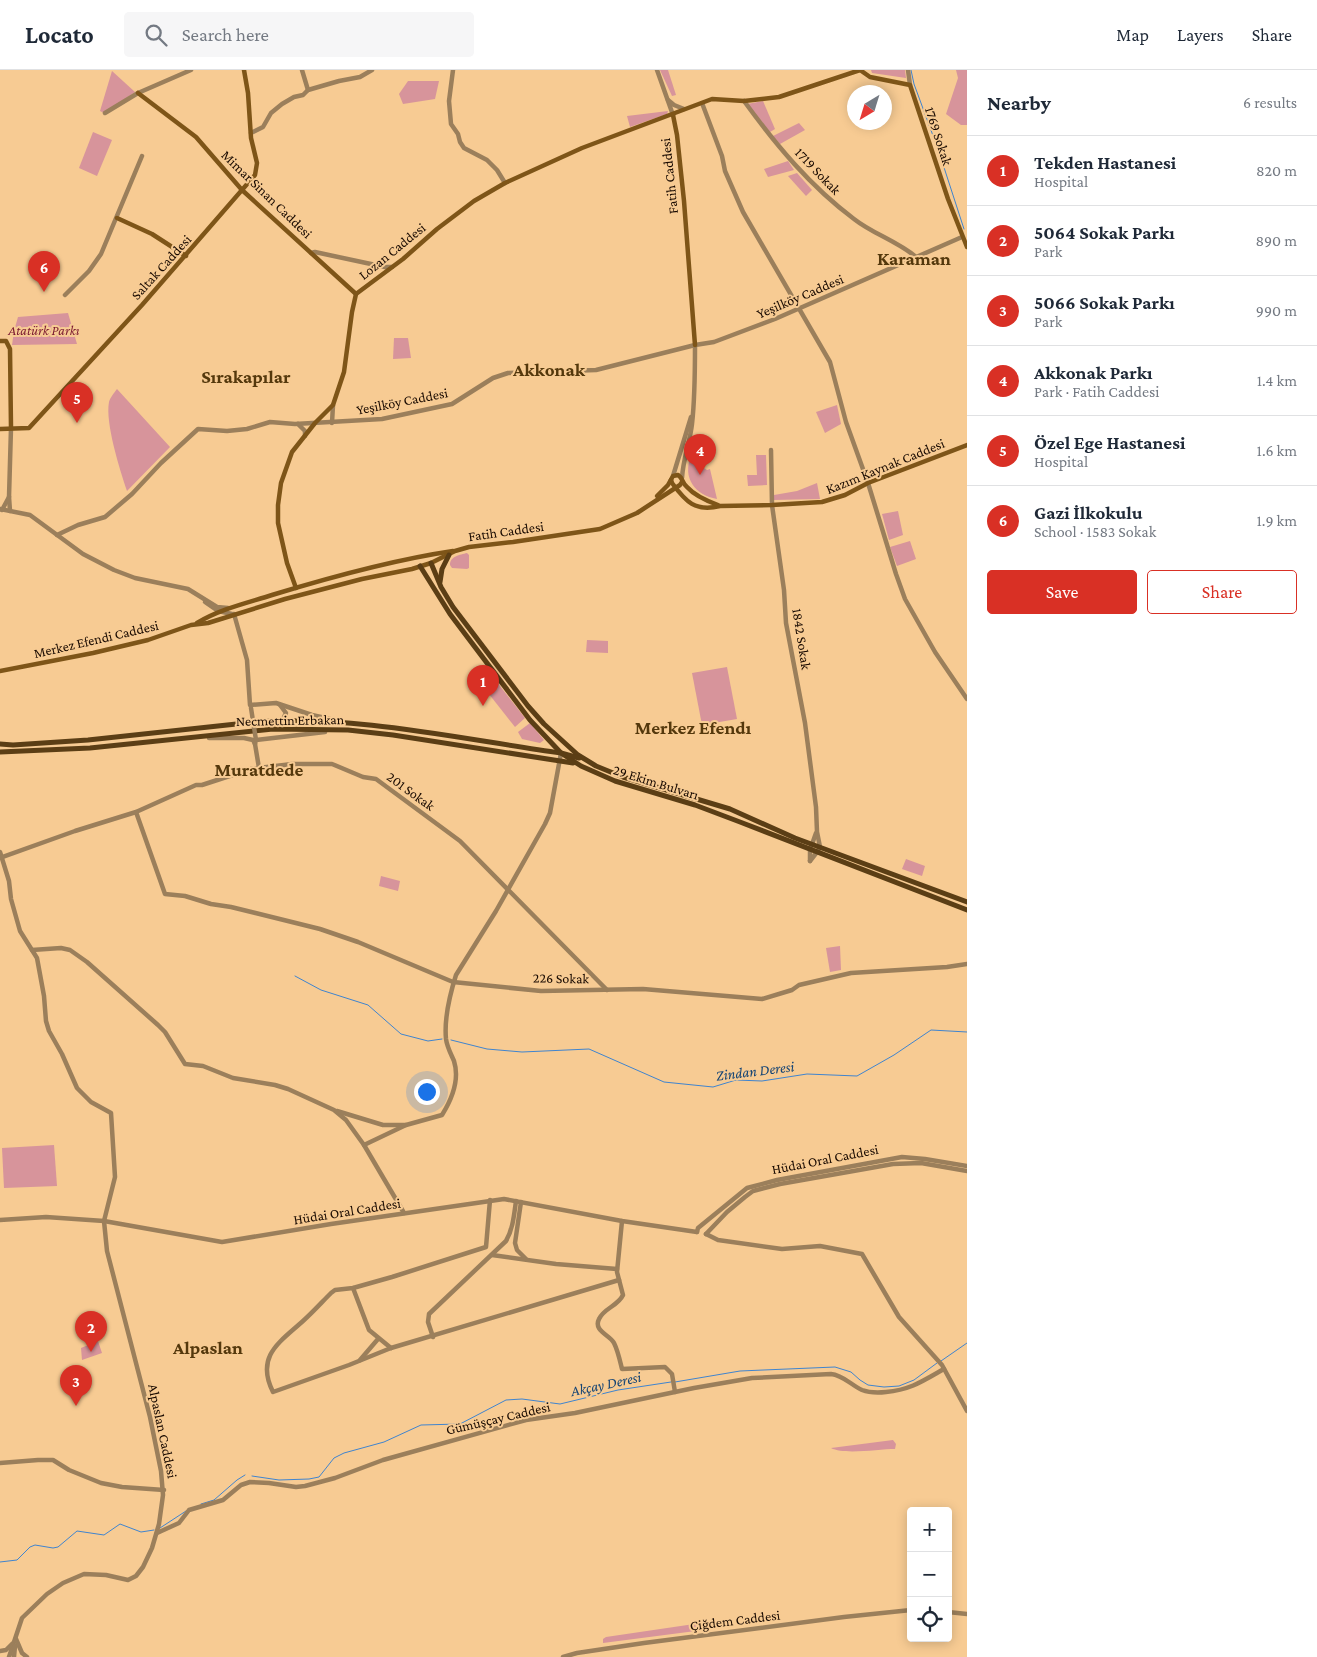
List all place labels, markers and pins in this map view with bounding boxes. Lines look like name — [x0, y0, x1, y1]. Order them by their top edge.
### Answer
pin: 6 — [28, 251, 60, 292]
pin: 5 — [61, 382, 93, 423]
pin: 4 — [684, 434, 716, 475]
pin: 1 — [467, 665, 499, 706]
pin: 2 — [75, 1311, 107, 1352]
pin: 3 — [60, 1365, 92, 1406]

